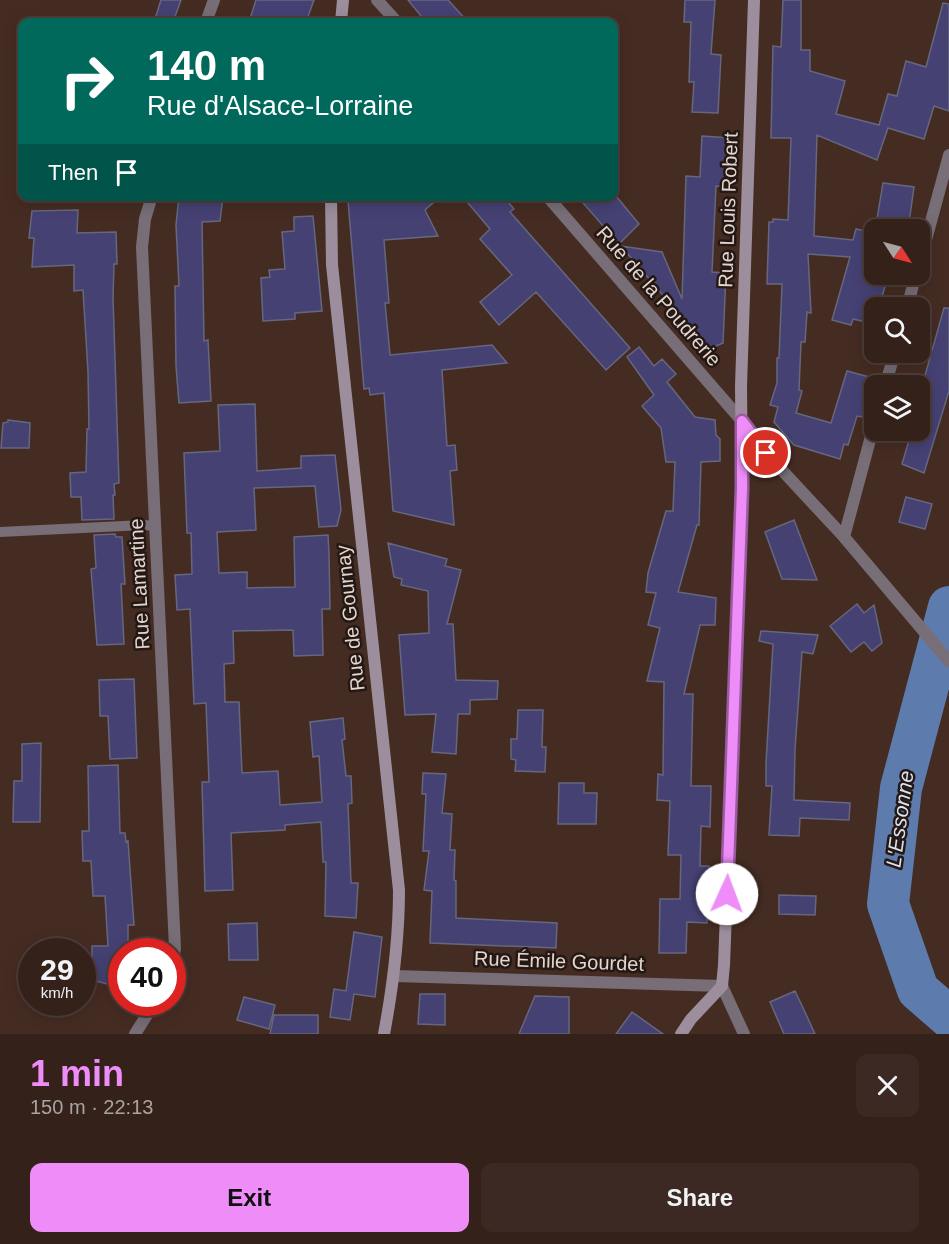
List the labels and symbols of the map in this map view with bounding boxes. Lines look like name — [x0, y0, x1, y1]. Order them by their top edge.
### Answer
street label: Rue Louis Robert — [714, 131, 742, 288]
north arrow — [864, 219, 930, 285]
street label: Rue de la Poudrerie — [592, 222, 726, 370]
pin — [740, 427, 791, 478]
street label: Rue Lamartine — [125, 518, 153, 650]
street label: Rue de Gournay — [331, 544, 369, 692]
water label: L'Essonne — [881, 769, 918, 869]
position arrow — [695, 862, 759, 926]
speed limit sign: 40 — [108, 938, 186, 1016]
street label: Rue Émile Gourdet — [474, 947, 645, 975]

